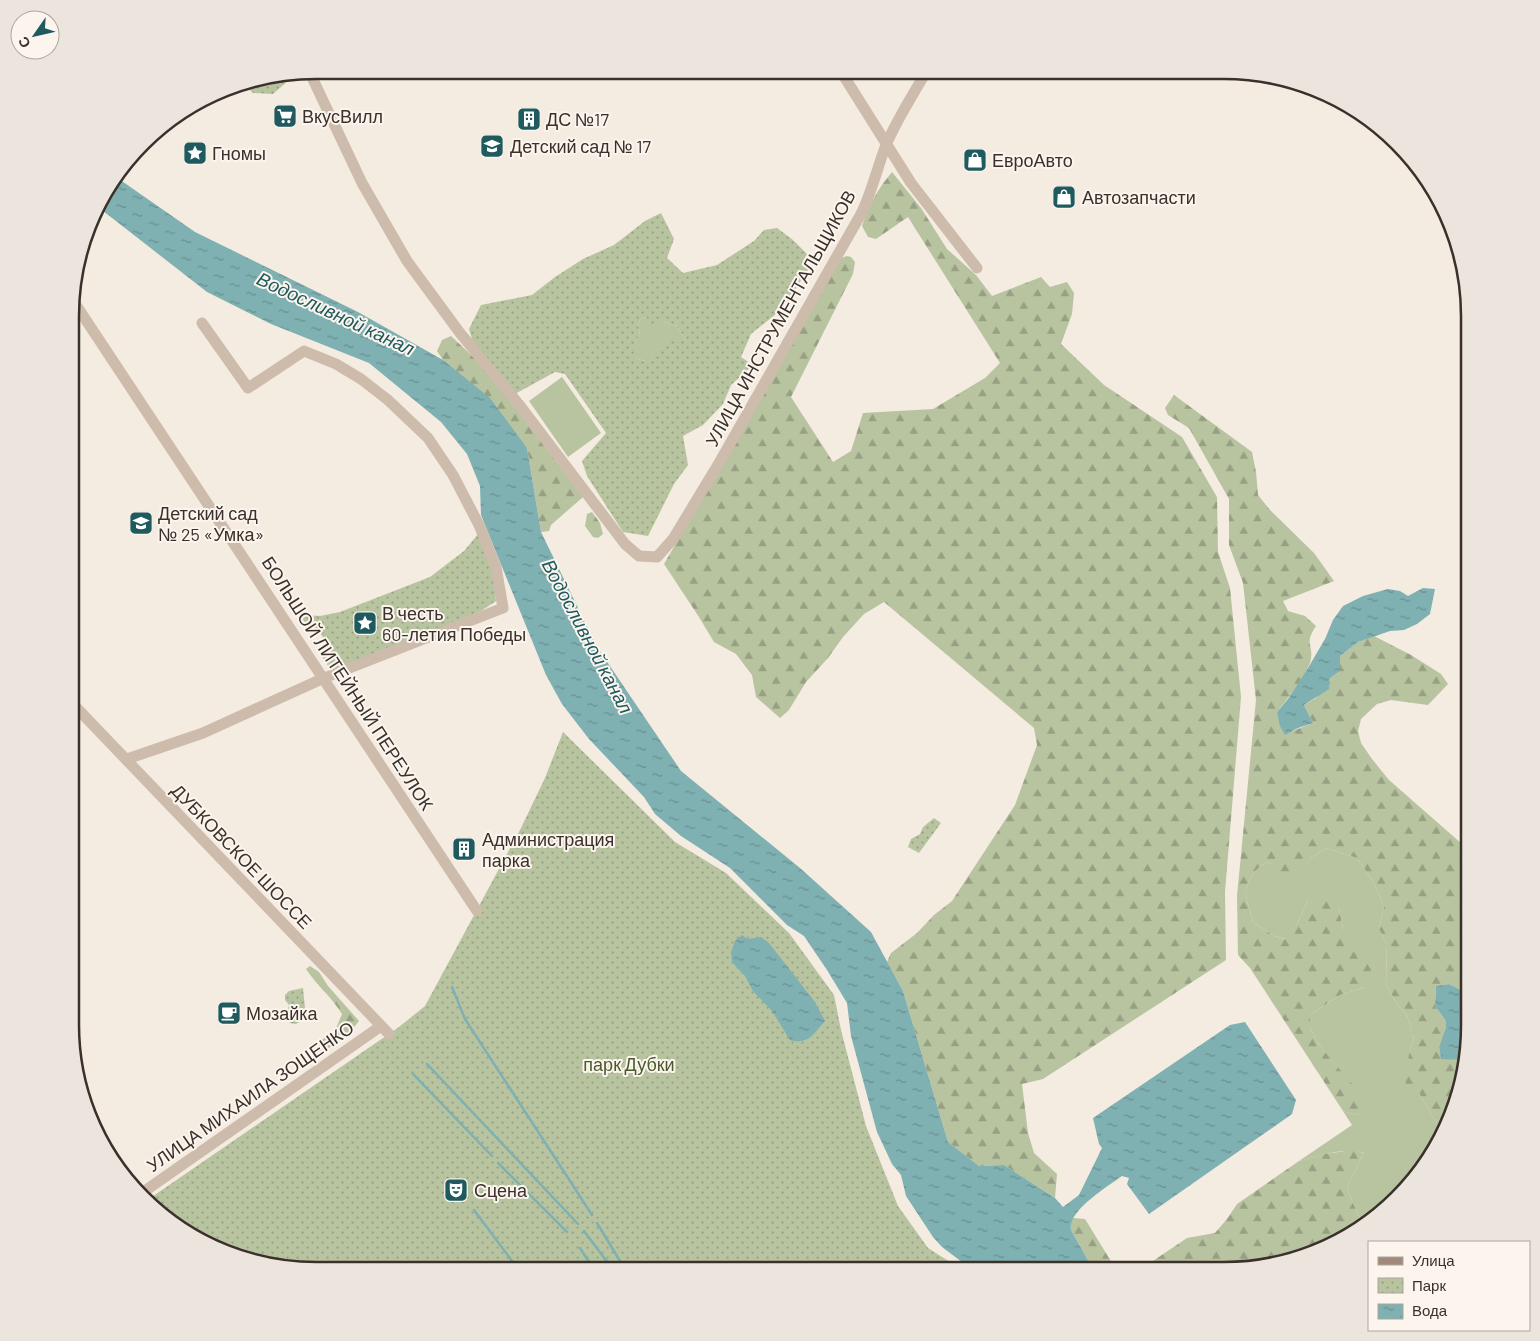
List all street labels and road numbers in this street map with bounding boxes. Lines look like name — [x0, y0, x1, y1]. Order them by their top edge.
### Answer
street label: УЛИЦА ИНСТРУМЕНТАЛЬЩИКОВ — [700, 186, 860, 450]
street label: БОЛЬШОЙ ЛИТЕЙНЫЙ ПЕРЕУЛОК — [258, 552, 439, 815]
street label: ДУБКОВСКОЕ ШОССЕ — [167, 779, 317, 933]
street label: УЛИЦА МИХАИЛА ЗОЩЕНКО — [142, 1016, 358, 1176]

